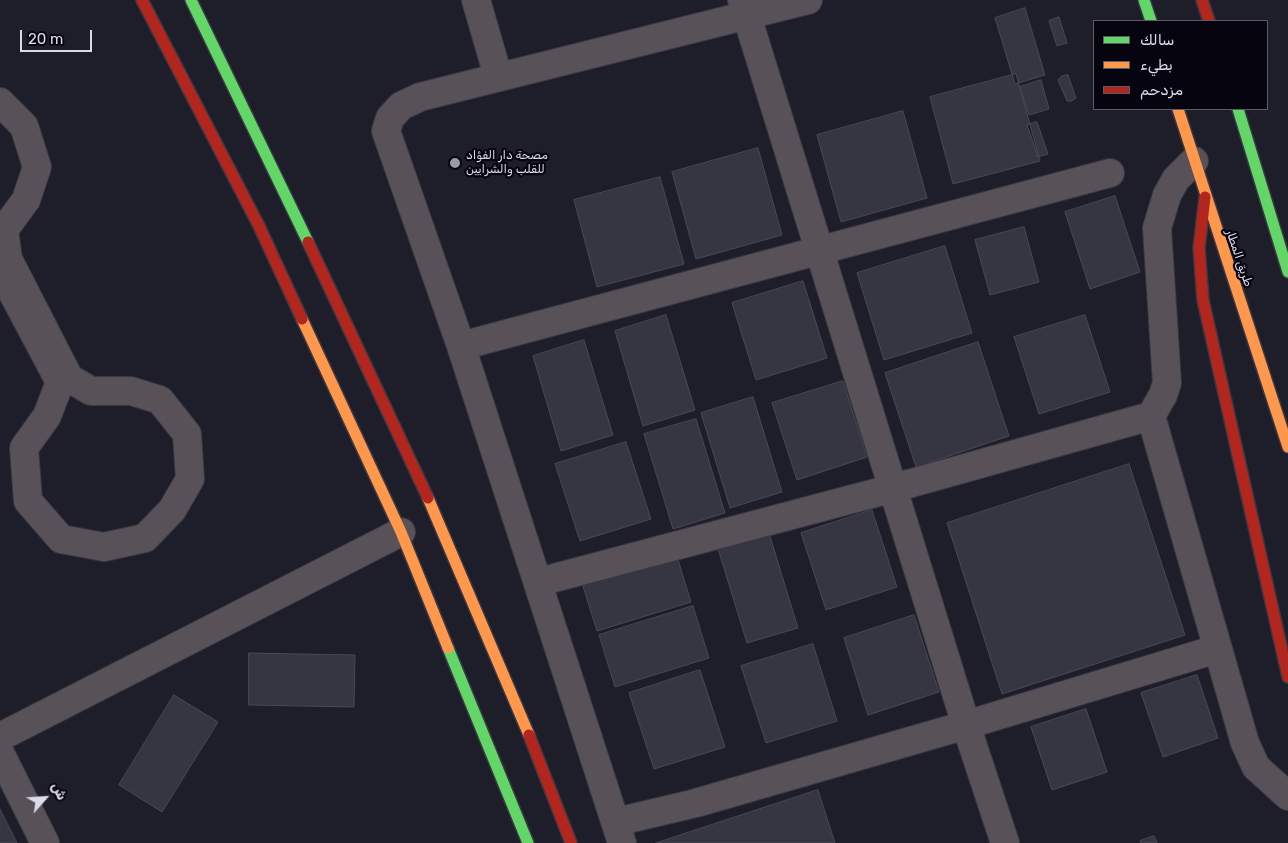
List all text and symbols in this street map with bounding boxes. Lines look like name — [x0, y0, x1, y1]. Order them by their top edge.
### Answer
scale bar — [22, 20, 95, 52]
legend — [1093, 20, 1268, 110]
text: 20 m — [28, 30, 63, 48]
text: سالك — [1140, 31, 1175, 49]
text: بطيء — [1140, 56, 1173, 74]
text: مزدحم — [1140, 81, 1183, 99]
place label: مصحة دار الفؤاد للقلب والشرايين — [466, 149, 548, 177]
marker: مصحة دار الفؤاد للقلب والشرايين — [448, 156, 462, 170]
street label: طريق المطار — [1222, 227, 1256, 289]
north arrow — [20, 773, 70, 823]
text: ش — [47, 780, 70, 803]

